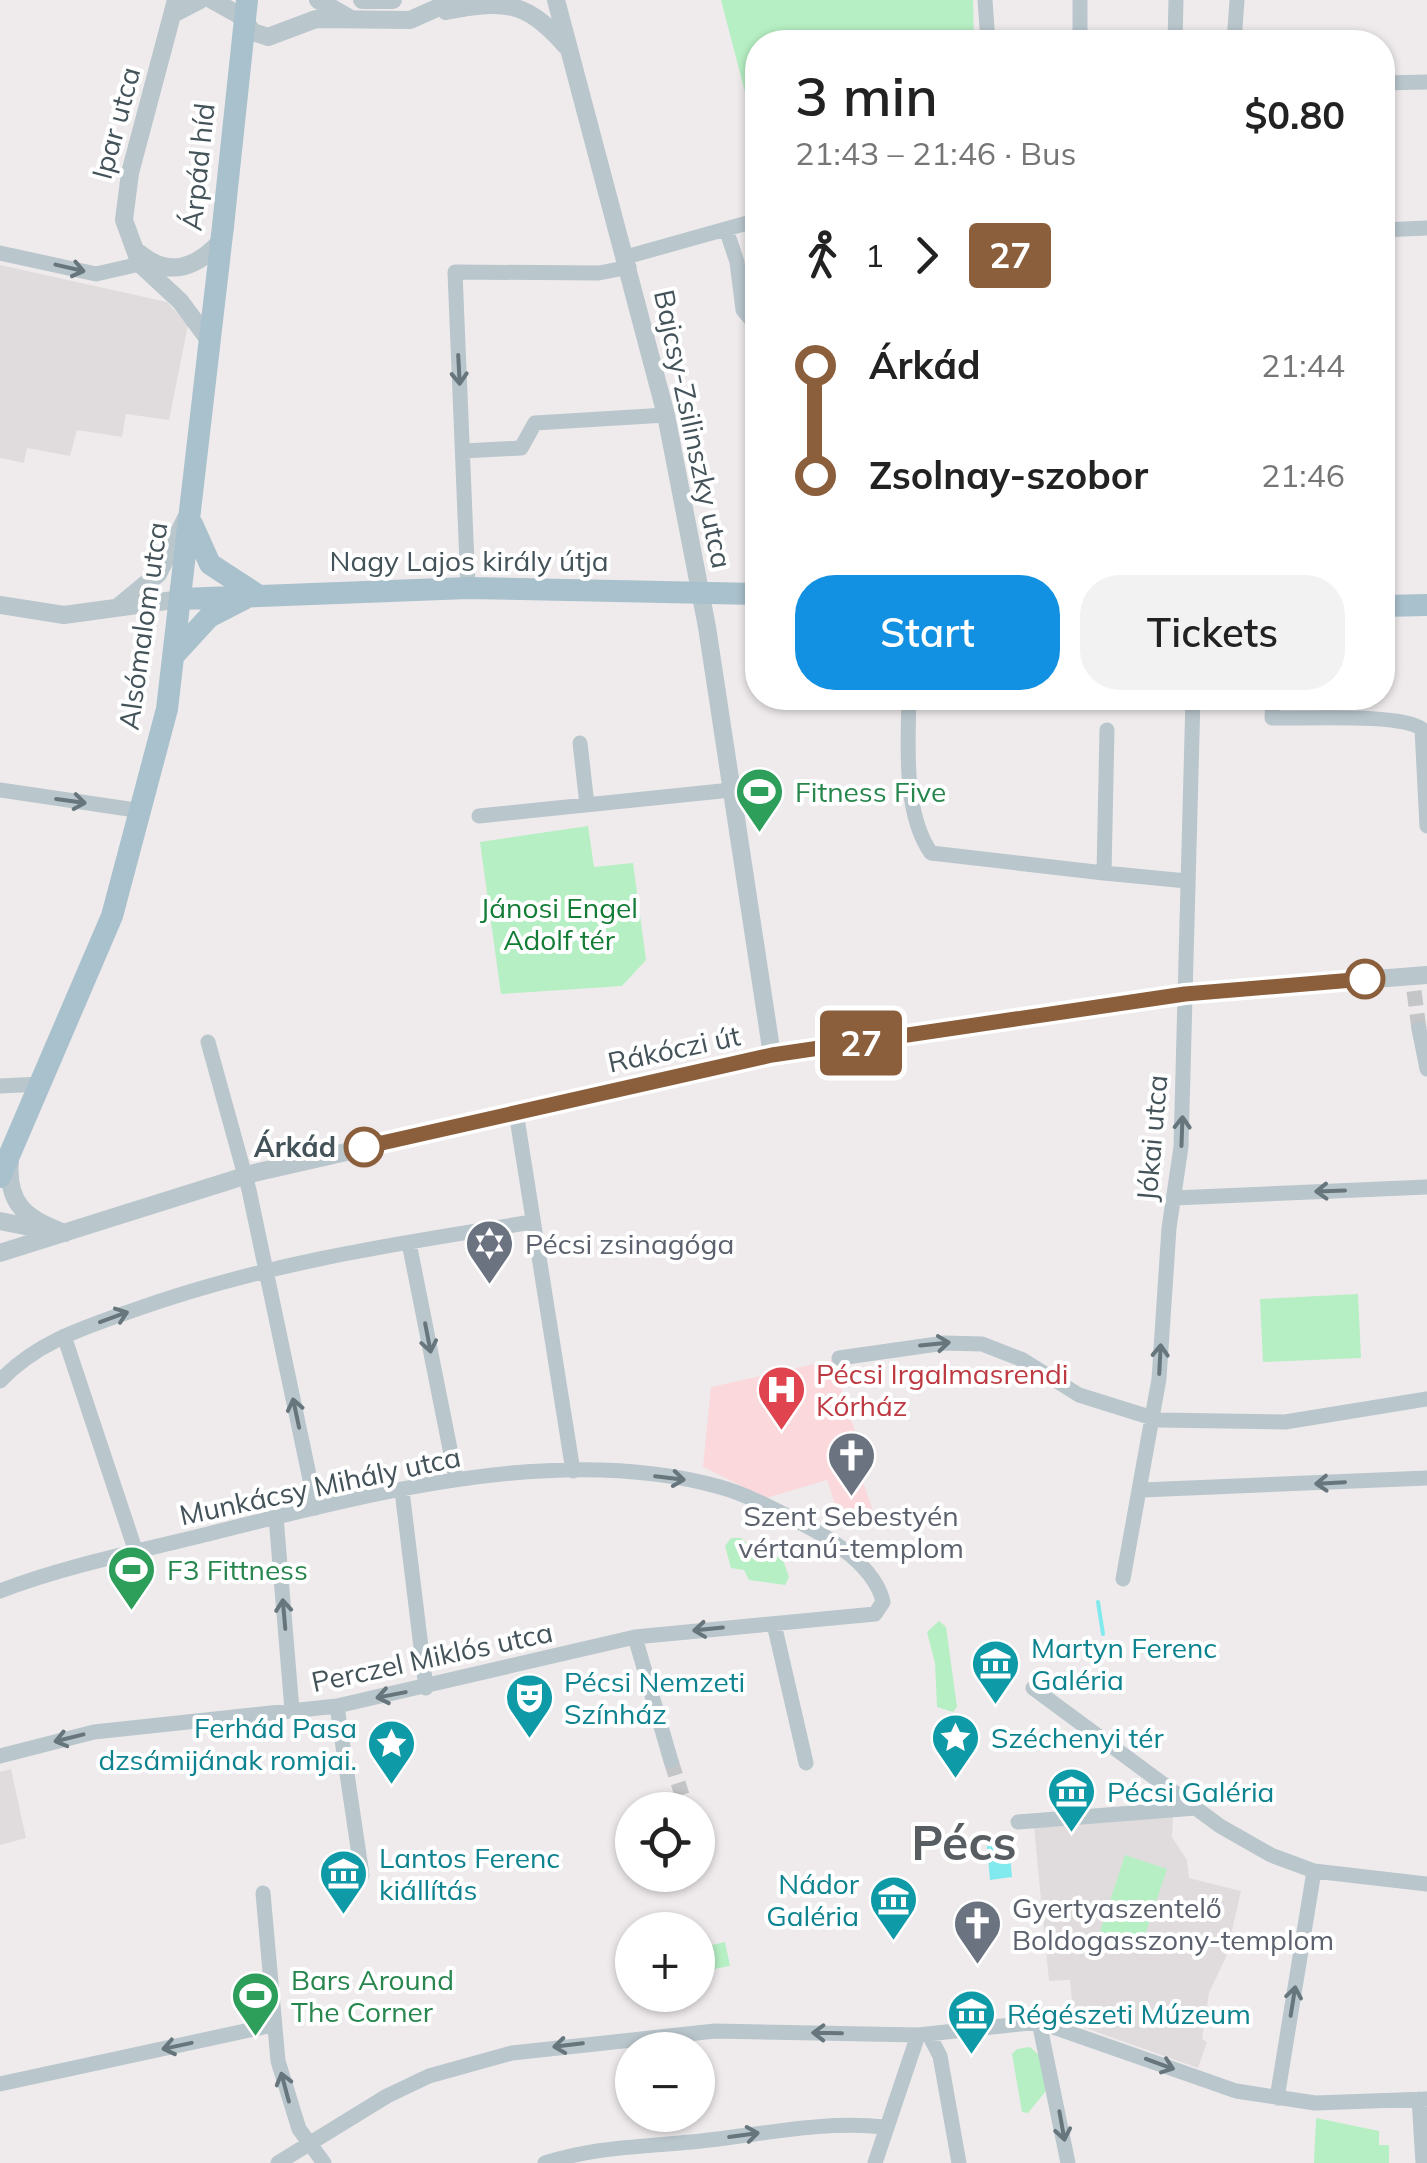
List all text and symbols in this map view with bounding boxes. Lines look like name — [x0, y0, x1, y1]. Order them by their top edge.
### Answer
text: 3 min — [795, 61, 938, 130]
street label: Ipar utca — [84, 63, 147, 183]
text: $0.80 — [1244, 91, 1345, 139]
street label: Árpád híd — [173, 101, 222, 233]
text: 21:43 – 21:46 · Bus — [795, 133, 1076, 173]
icon: walk — [795, 228, 850, 283]
icon: forward — [899, 228, 954, 283]
text: 27 — [989, 233, 1031, 277]
text: 1 — [865, 235, 884, 275]
one-way arrow — [53, 260, 85, 278]
street label: Bajcsy-Zsilinszky utca — [647, 286, 740, 571]
text: Árkád — [869, 341, 981, 389]
text: 21:44 — [1261, 345, 1345, 385]
one-way arrow — [450, 353, 469, 385]
text: Zsolnay-szobor — [869, 451, 1148, 499]
text: 21:46 — [1261, 455, 1345, 495]
street label: Alsómalom utca — [111, 520, 174, 732]
street label: Nagy Lajos király útja — [330, 543, 609, 578]
button: Start — [795, 575, 1060, 690]
button: Tickets — [1080, 575, 1345, 690]
sports icon: Fitness Five — [734, 766, 786, 834]
place label: Fitness Five — [795, 774, 946, 809]
one-way arrow — [54, 793, 87, 811]
park label: Jánosi Engel Adolf tér — [480, 890, 638, 957]
unlabelled marker — [1346, 960, 1384, 998]
line badge: 27 — [816, 1010, 906, 1076]
street label: Rákóczi út — [604, 1017, 744, 1080]
text: 27 — [840, 1021, 882, 1065]
street label: Jókai utca — [1129, 1073, 1174, 1203]
one-way arrow — [1172, 1116, 1191, 1148]
marker: Árkád — [345, 1128, 383, 1166]
place label: Árkád — [254, 1129, 336, 1164]
one-way arrow — [1314, 1182, 1346, 1201]
synagogue icon: Pécsi zsinagóga — [464, 1218, 516, 1286]
place label: Pécsi zsinagóga — [525, 1226, 734, 1261]
one-way arrow — [98, 1307, 129, 1325]
one-way arrow — [419, 1322, 438, 1354]
one-way arrow — [919, 1335, 951, 1354]
one-way arrow — [1151, 1343, 1170, 1375]
place label: Pécsi Irgalmasrendi Kórház — [816, 1356, 1069, 1423]
hospital icon: Pécsi Irgalmasrendi Kórház — [755, 1364, 807, 1432]
one-way arrow — [286, 1397, 304, 1429]
church icon: Szent Sebestyén vértanú-templom — [825, 1430, 877, 1498]
street label: Munkácsy Mihály utca — [176, 1439, 464, 1532]
one-way arrow — [654, 1469, 686, 1487]
one-way arrow — [1314, 1474, 1346, 1493]
place label: Szent Sebestyén vértanú-templom — [738, 1498, 964, 1565]
sports icon: F3 Fittness — [106, 1544, 158, 1612]
place label: F3 Fittness — [167, 1552, 308, 1587]
one-way arrow — [275, 1598, 294, 1630]
street label: Perczel Miklós utca — [308, 1614, 556, 1699]
one-way arrow — [693, 1619, 725, 1638]
place label: Martyn Ferenc Galéria — [1031, 1630, 1217, 1697]
museum icon: Martyn Ferenc Galéria — [970, 1638, 1022, 1706]
place label: Pécsi Nemzeti Színház — [564, 1664, 745, 1731]
theatre icon: Pécsi Nemzeti Színház — [503, 1672, 555, 1740]
one-way arrow — [375, 1687, 407, 1706]
place label: Ferhád Pasa dzsámijának romjai. — [98, 1710, 357, 1777]
place icon: Széchenyi tér — [930, 1712, 982, 1780]
place icon: Ferhád Pasa dzsámijának romjai. — [366, 1718, 418, 1786]
place label: Széchenyi tér — [991, 1720, 1164, 1755]
one-way arrow — [54, 1730, 86, 1748]
museum icon: Pécsi Galéria — [1046, 1766, 1098, 1834]
place label: Pécsi Galéria — [1107, 1774, 1274, 1809]
map controls — [615, 1792, 715, 2132]
button: locate — [615, 1792, 715, 1892]
district label: Pécs — [911, 1812, 1017, 1872]
place label: Lantos Ferenc kiállítás — [379, 1840, 560, 1907]
museum icon: Lantos Ferenc kiállítás — [318, 1848, 370, 1916]
place label: Nádor Galéria — [766, 1866, 860, 1933]
museum icon: Nádor Galéria — [868, 1874, 920, 1942]
place label: Gyertyaszentelő Boldogasszony-templom — [1012, 1890, 1334, 1957]
church icon: Gyertyaszentelő Boldogasszony-templom — [951, 1898, 1003, 1966]
button: + — [615, 1912, 715, 2012]
place label: Bars Around The Corner — [291, 1962, 454, 2029]
sports icon: Bars Around The Corner — [230, 1970, 282, 2038]
one-way arrow — [1284, 1986, 1303, 2018]
museum icon: Régészeti Múzeum — [946, 1988, 998, 2056]
place label: Régészeti Múzeum — [1007, 1996, 1251, 2031]
one-way arrow — [811, 2023, 843, 2042]
button: − — [615, 2032, 715, 2132]
one-way arrow — [553, 2036, 585, 2055]
one-way arrow — [162, 2038, 194, 2057]
one-way arrow — [1143, 2056, 1174, 2074]
one-way arrow — [275, 2072, 294, 2103]
one-way arrow — [1053, 2110, 1072, 2142]
one-way arrow — [728, 2126, 760, 2144]

